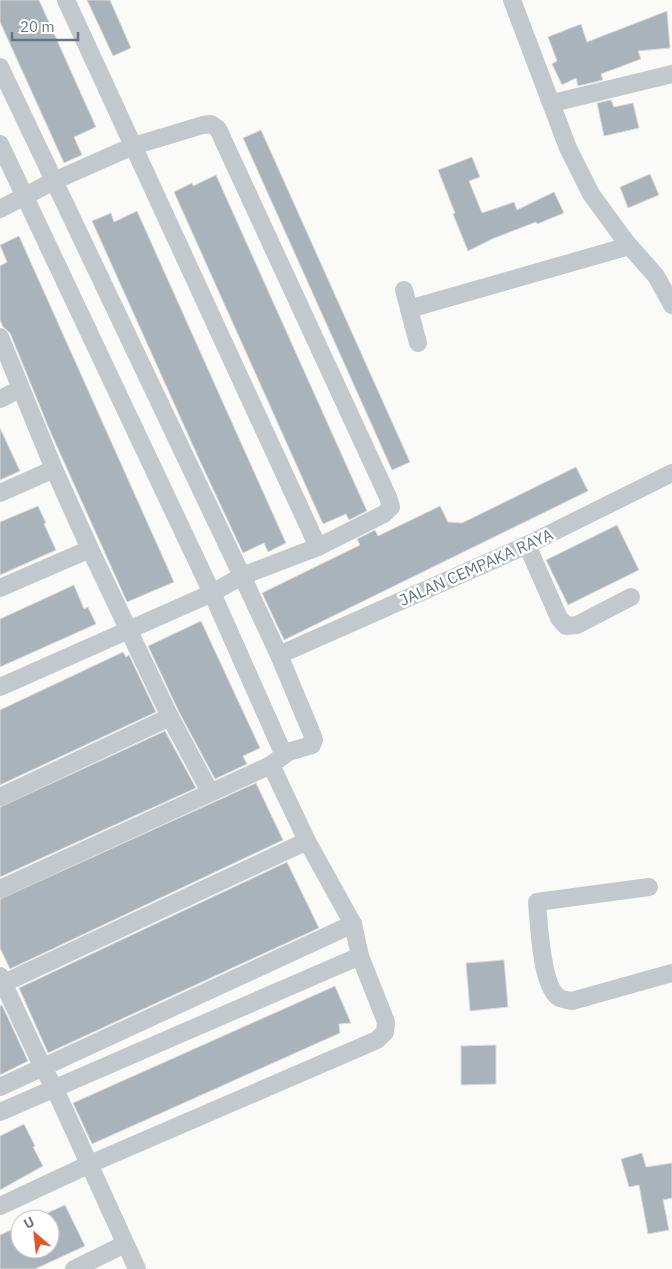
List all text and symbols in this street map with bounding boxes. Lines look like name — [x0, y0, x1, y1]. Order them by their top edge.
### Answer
scale bar — [12, 10, 79, 42]
text: 20 m — [20, 17, 55, 36]
street label: JALAN CEMPAKA RAYA — [396, 524, 556, 610]
north arrow — [10, 1209, 60, 1259]
text: U — [20, 1212, 37, 1233]

